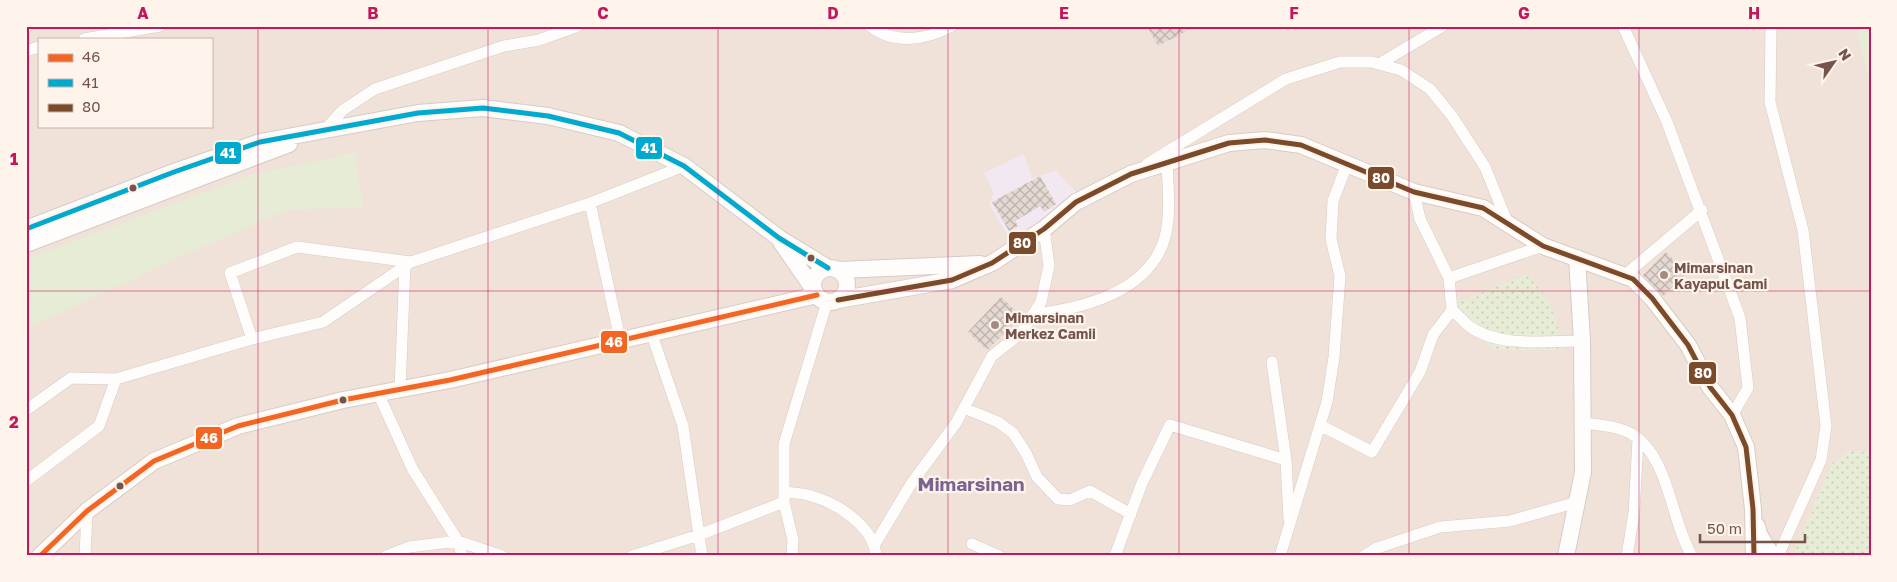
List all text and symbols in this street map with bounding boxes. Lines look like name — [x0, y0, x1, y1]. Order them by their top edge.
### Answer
text: A — [137, 3, 149, 23]
text: B — [367, 3, 379, 23]
text: C — [597, 3, 609, 23]
text: D — [827, 3, 839, 23]
text: E — [1059, 3, 1069, 23]
text: F — [1289, 3, 1299, 23]
text: G — [1518, 3, 1530, 23]
text: H — [1748, 3, 1760, 23]
legend — [38, 38, 212, 128]
north arrow — [1810, 38, 1860, 88]
text: N — [1835, 45, 1855, 64]
text: 46 — [82, 47, 100, 65]
text: 41 — [82, 73, 98, 91]
text: 80 — [82, 97, 100, 115]
line badge: 41 — [635, 136, 663, 160]
text: 41 — [641, 139, 657, 156]
line badge: 41 — [214, 141, 242, 165]
text: 41 — [220, 144, 236, 161]
text: 1 — [10, 149, 18, 169]
line badge: 80 — [1367, 166, 1395, 190]
text: 80 — [1372, 169, 1390, 186]
unlabelled marker — [128, 183, 138, 193]
line badge: 80 — [1008, 231, 1037, 255]
text: 80 — [1013, 234, 1031, 251]
unlabelled marker — [806, 253, 816, 263]
place label: Mimarsinan Kayapul Cami — [1674, 259, 1767, 292]
marker: Mimarsinan Kayapul Cami — [1658, 269, 1670, 281]
place label: Mimarsinan Merkez Camii — [1005, 309, 1096, 342]
marker: Mimarsinan Merkez Camii — [989, 319, 1001, 331]
line badge: 46 — [600, 330, 628, 354]
text: 46 — [605, 333, 623, 350]
line badge: 80 — [1688, 361, 1717, 385]
text: 80 — [1694, 364, 1712, 381]
unlabelled marker — [338, 395, 348, 405]
text: 2 — [9, 412, 19, 432]
line badge: 46 — [195, 426, 223, 450]
text: 46 — [200, 429, 218, 446]
district label: Mimarsinan — [917, 472, 1025, 495]
unlabelled marker — [115, 481, 125, 491]
scale bar — [1700, 512, 1804, 544]
text: 50 m — [1707, 519, 1742, 537]

